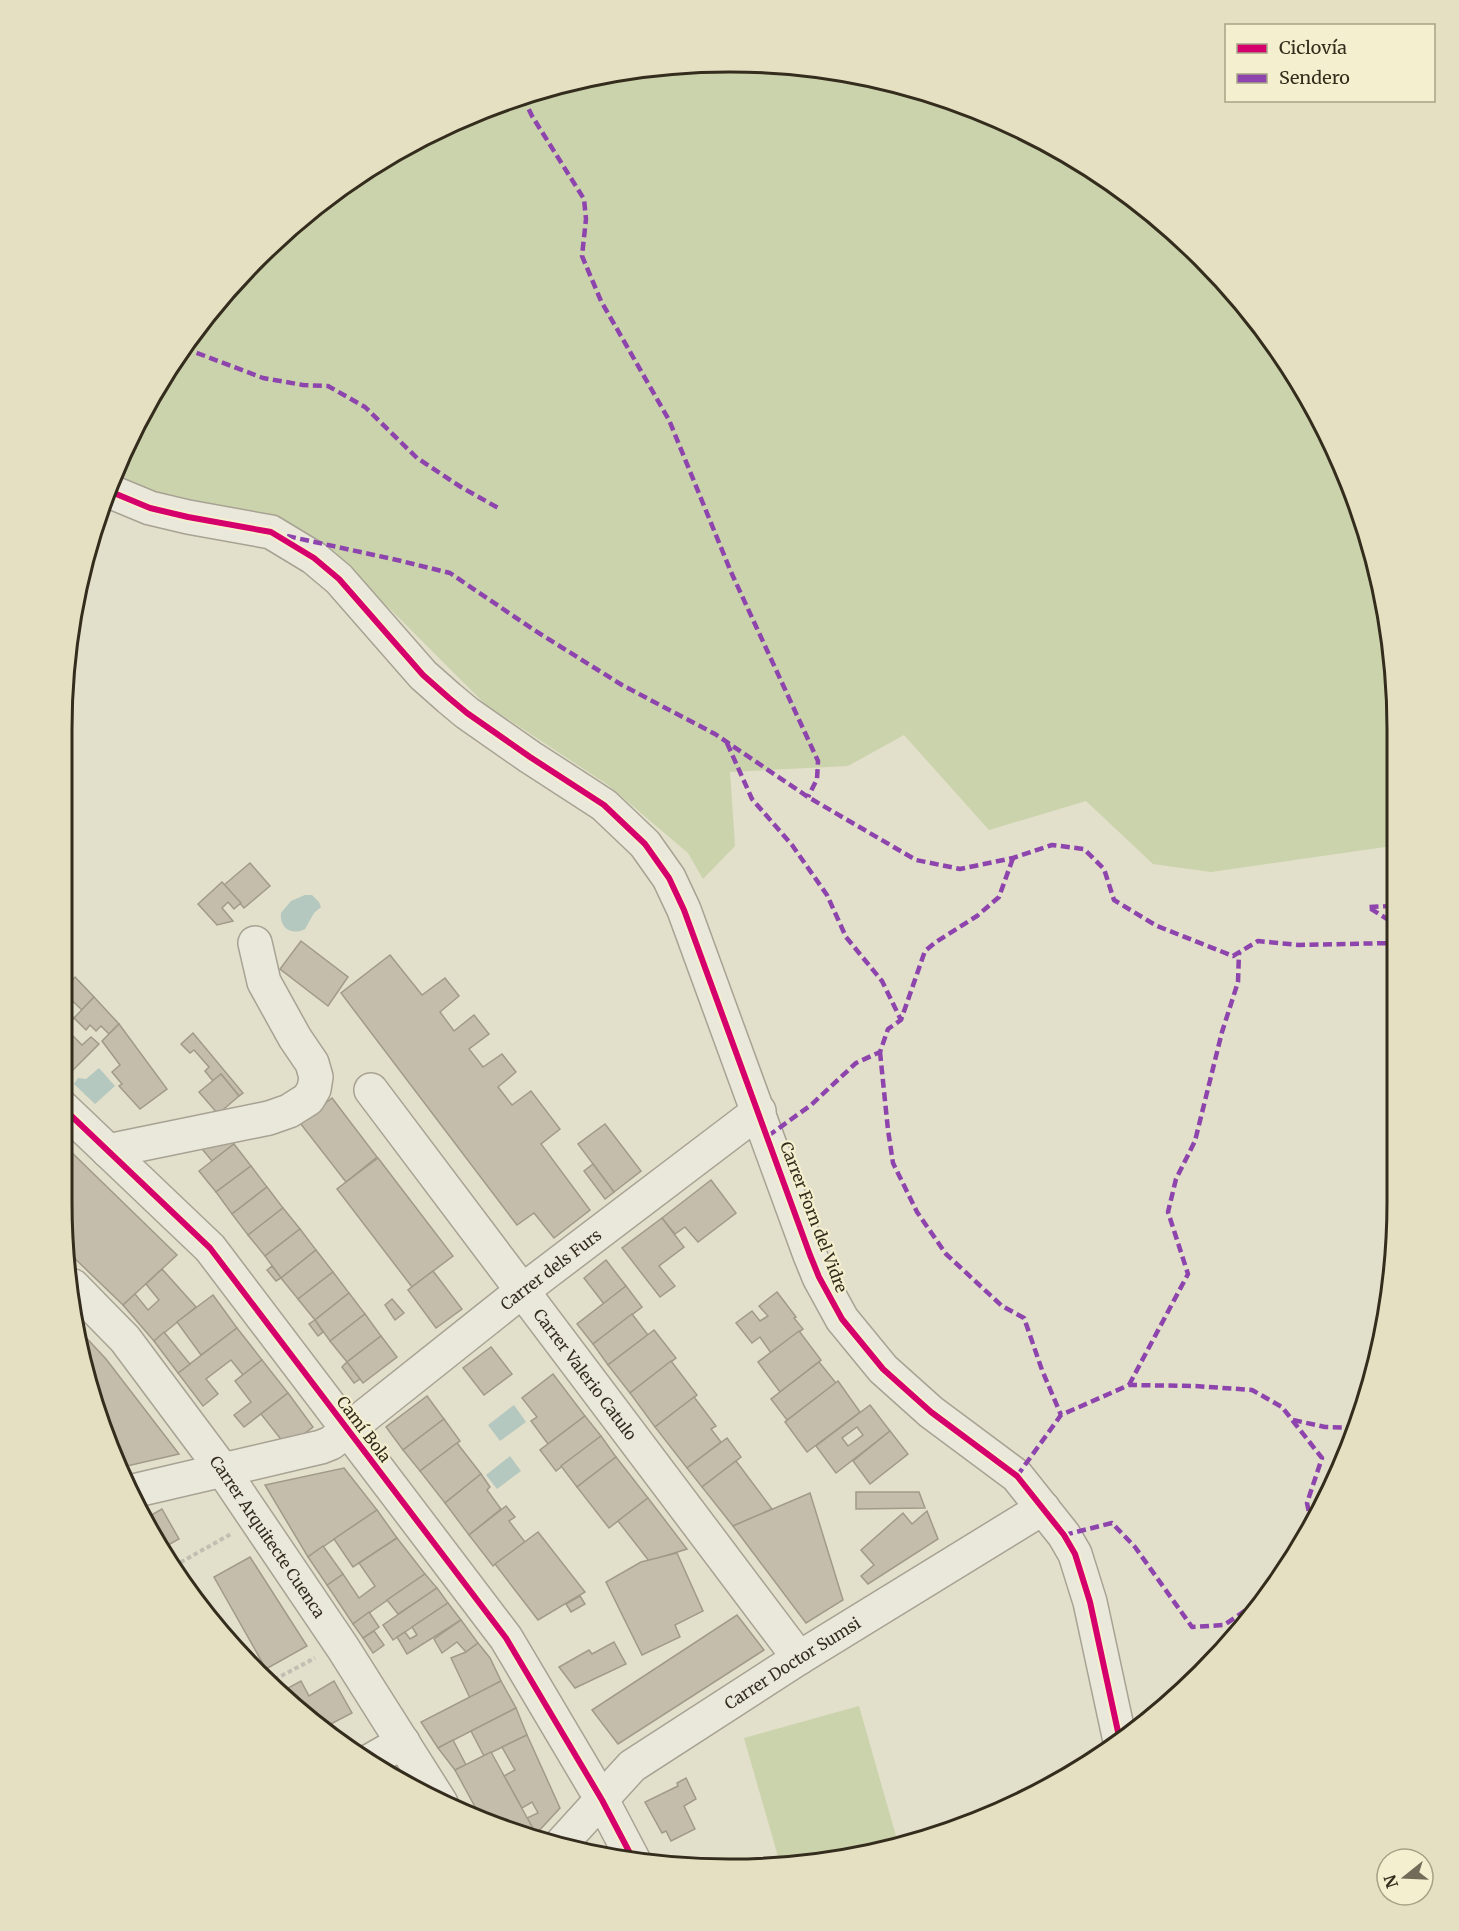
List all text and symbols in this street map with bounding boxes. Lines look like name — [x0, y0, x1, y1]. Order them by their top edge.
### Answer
legend — [1225, 24, 1435, 102]
text: Ciclovía — [1279, 36, 1347, 59]
text: Sendero — [1279, 66, 1350, 89]
street label: Carrer Forn del Vidre — [776, 1139, 852, 1295]
street label: Carrer dels Furs — [496, 1224, 605, 1314]
street label: Carrer Valerio Catulo — [529, 1305, 641, 1444]
street label: Camí Bola — [333, 1392, 396, 1466]
street label: Carrer Arquitecte Cuenca — [205, 1452, 330, 1622]
street label: Carrer Doctor Sumsi — [721, 1613, 864, 1714]
north arrow — [1375, 1847, 1435, 1907]
text: N — [1379, 1872, 1402, 1891]

